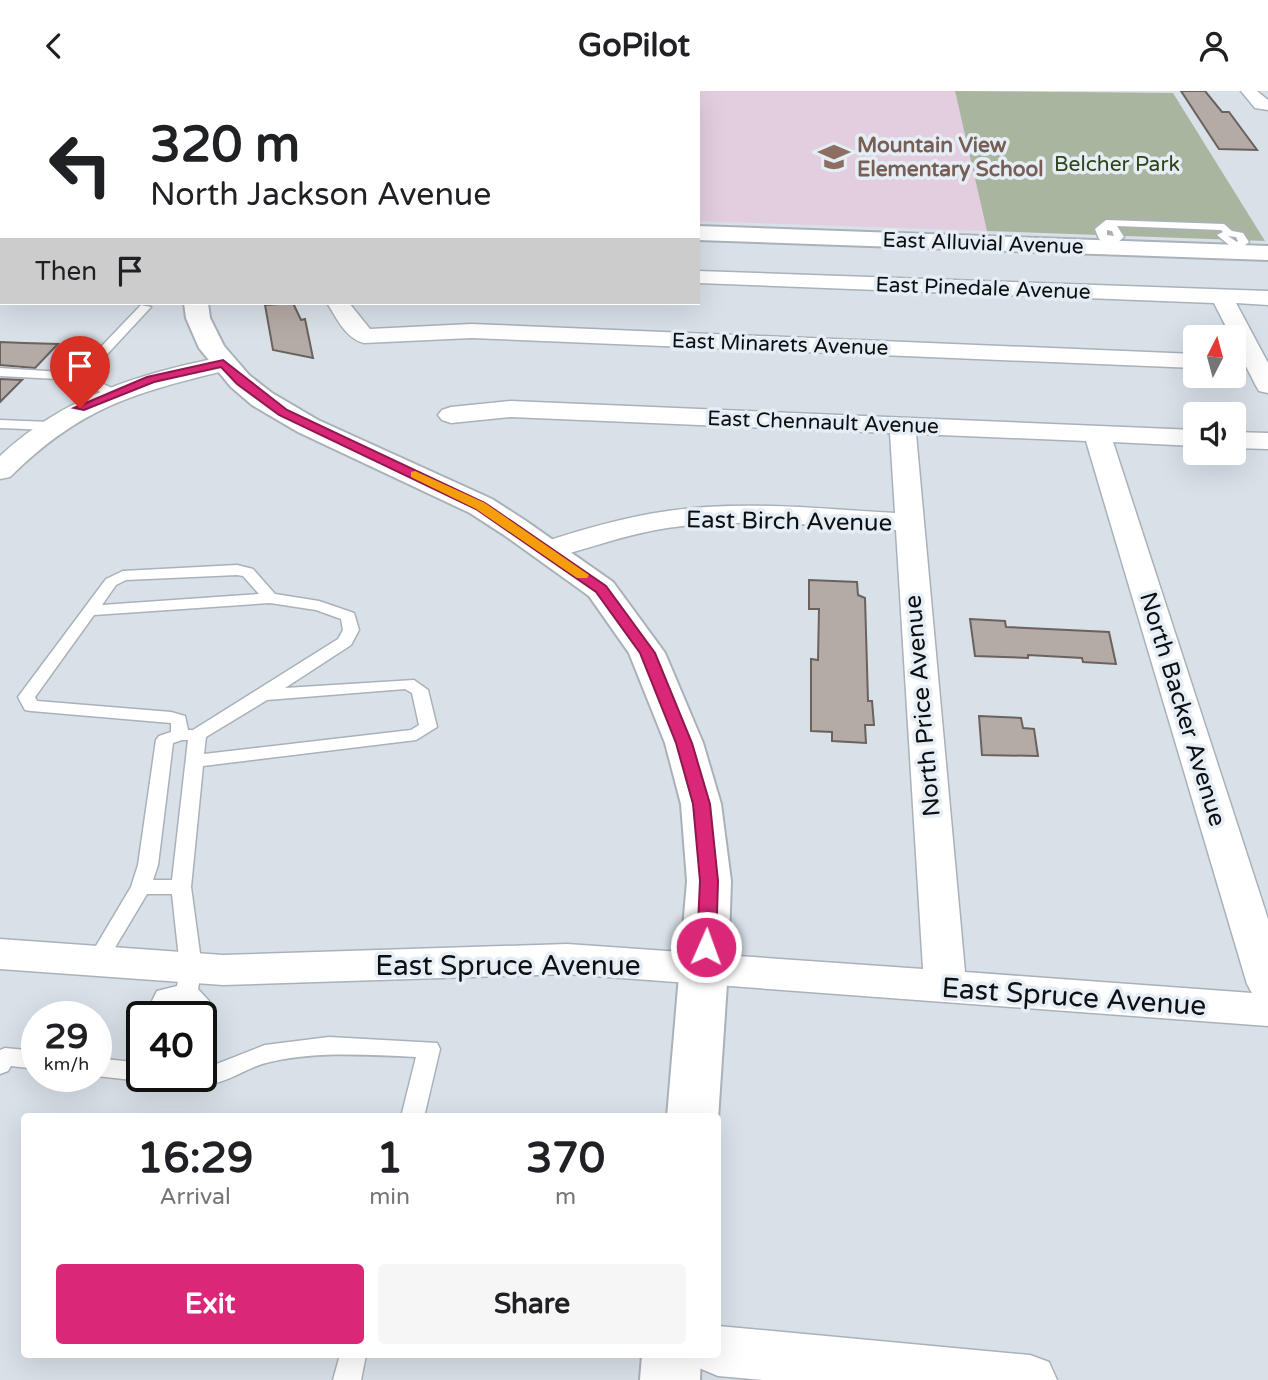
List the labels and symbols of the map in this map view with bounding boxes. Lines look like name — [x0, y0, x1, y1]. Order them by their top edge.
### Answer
place label: Mountain View Elementary School — [857, 133, 1044, 182]
school or university icon: Mountain View Elementary School — [817, 140, 851, 174]
park label: Belcher Park — [1054, 152, 1180, 177]
street label: East Alluvial Avenue — [882, 227, 1084, 260]
street label: East Pinedale Avenue — [875, 272, 1091, 305]
north arrow — [1183, 325, 1246, 389]
street label: East Minarets Avenue — [671, 328, 889, 361]
pin — [50, 336, 110, 408]
street label: East Chennault Avenue — [707, 406, 939, 439]
street label: East Birch Avenue — [686, 505, 892, 538]
street label: North Backer Avenue — [1133, 589, 1232, 830]
street label: North Price Avenue — [898, 594, 947, 818]
position arrow — [669, 910, 743, 984]
street label: East Spruce Avenue — [375, 949, 641, 983]
street label: East Spruce Avenue — [940, 971, 1207, 1023]
speed limit sign: 40 — [126, 1001, 217, 1092]

